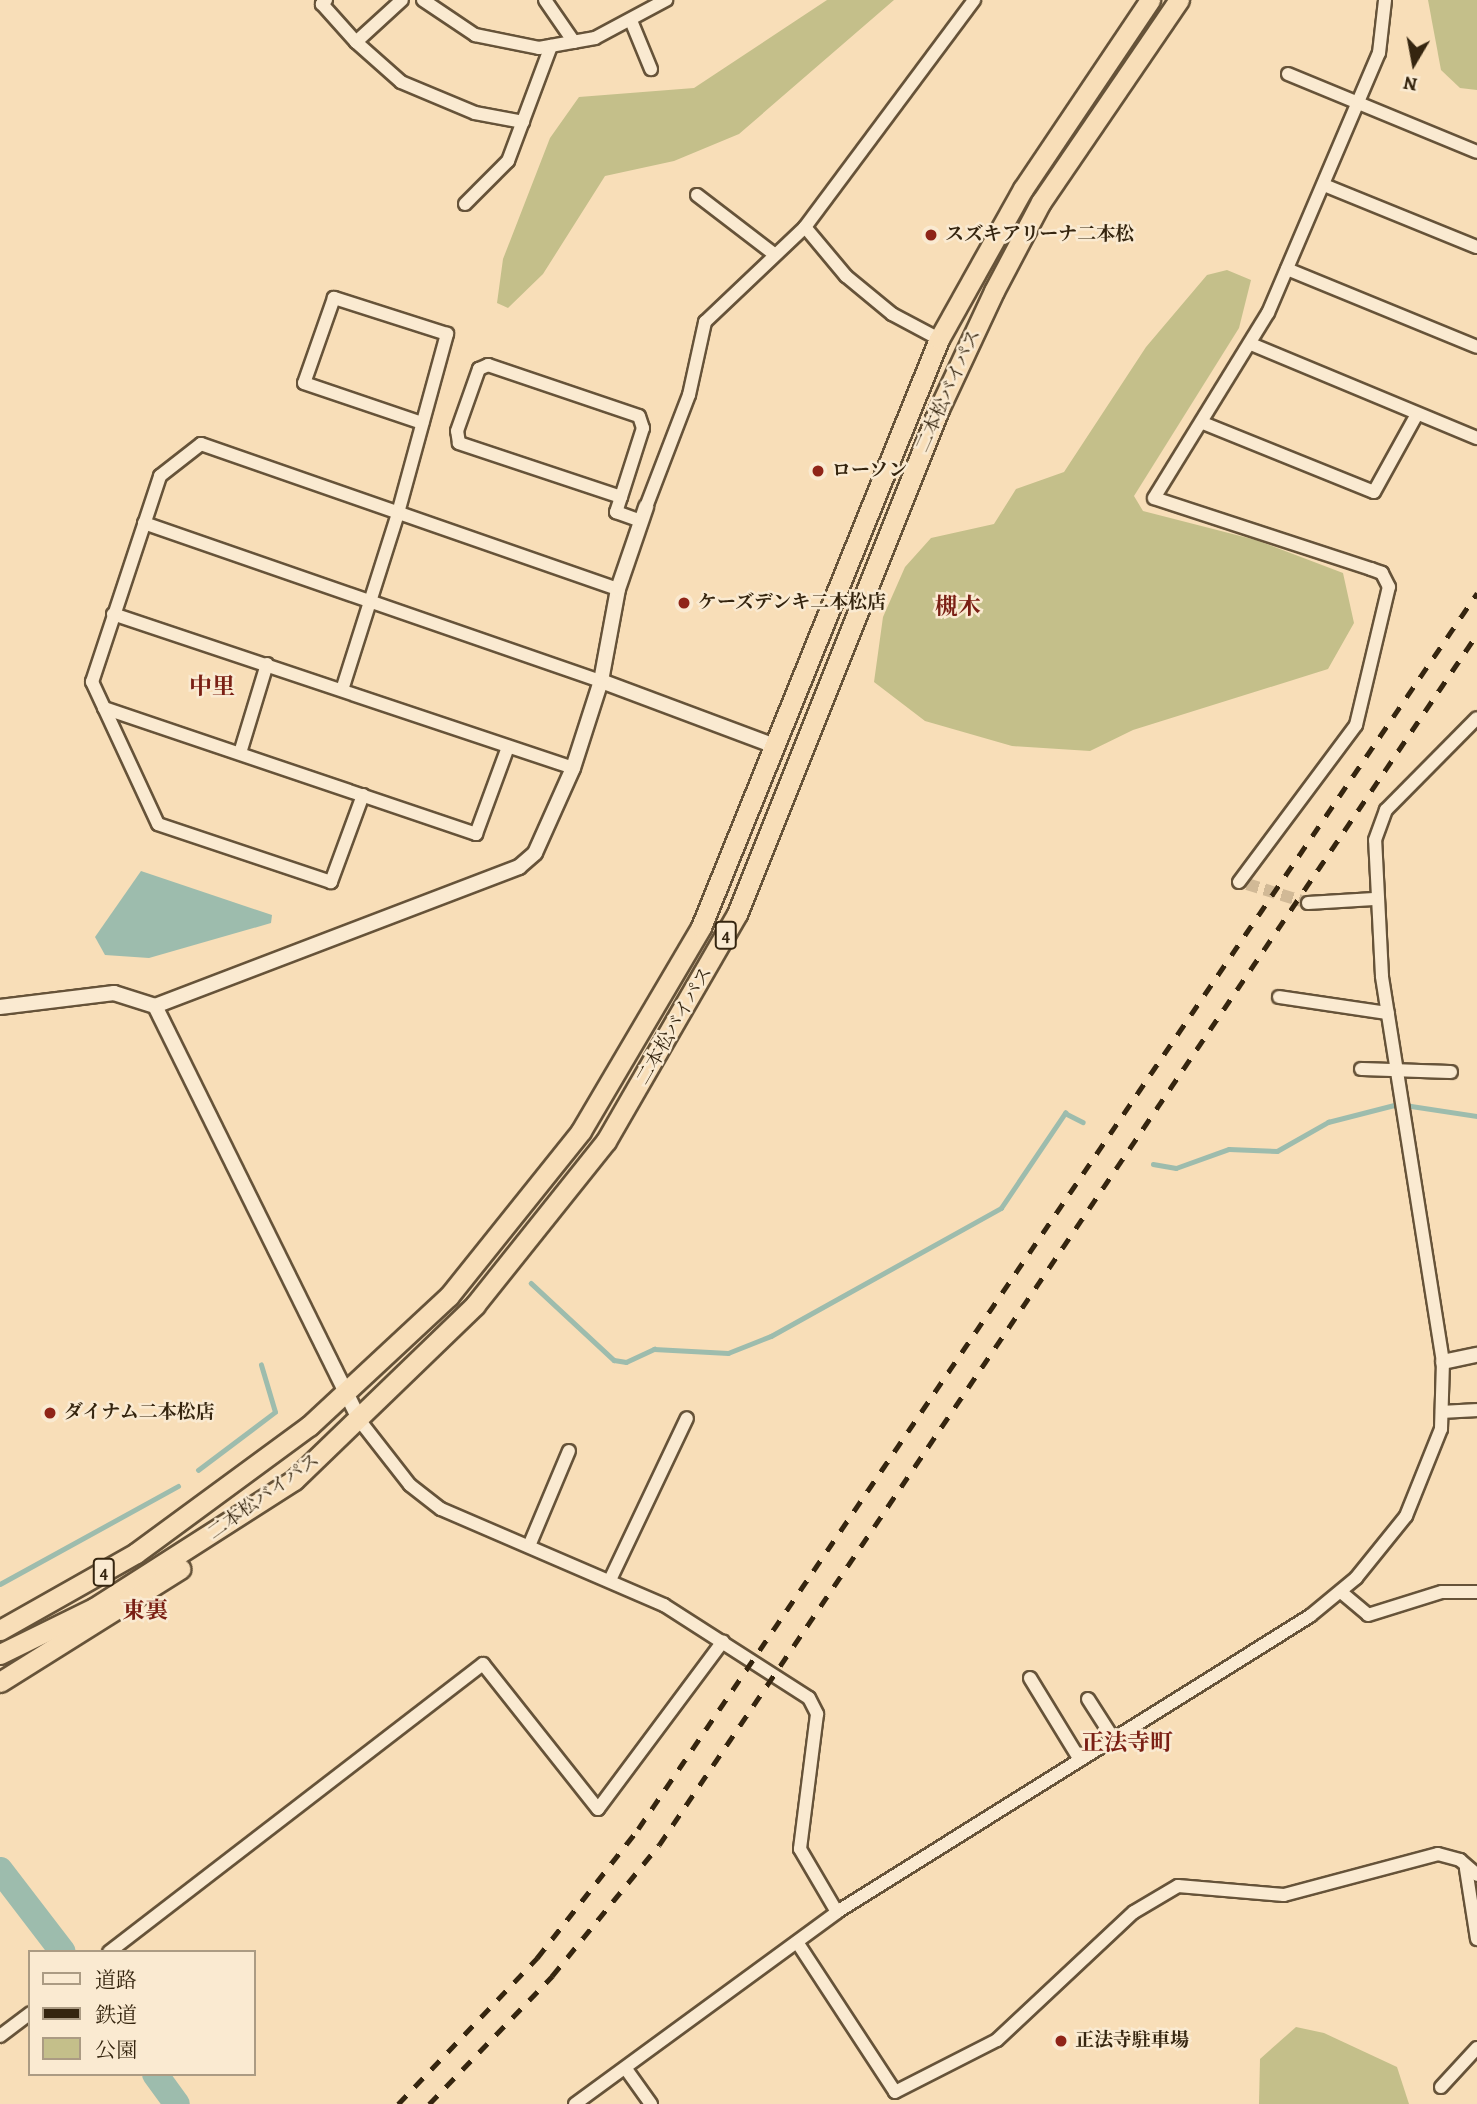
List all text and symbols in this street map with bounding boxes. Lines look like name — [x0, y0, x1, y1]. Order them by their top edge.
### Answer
north arrow — [1379, 28, 1449, 98]
text: N — [1401, 70, 1419, 98]
place label: スズキアリーナ二本松 — [945, 224, 1135, 246]
marker: スズキアリーナ二本松 — [923, 227, 939, 243]
street label: 二本松バイパス — [912, 326, 986, 456]
place label: ローソン — [832, 460, 908, 482]
marker: ローソン — [810, 463, 826, 479]
place label: ケーズデンキ二本松店 — [698, 592, 888, 614]
district label: 槻木 — [935, 593, 981, 621]
marker: ケーズデンキ二本松店 — [676, 595, 692, 611]
district label: 中里 — [189, 673, 235, 701]
road number: 4 — [714, 920, 738, 950]
street label: 二本松バイパス — [632, 963, 718, 1089]
place label: ダイナム二本松店 — [64, 1402, 216, 1424]
marker: ダイナム二本松店 — [42, 1405, 58, 1421]
street label: 二本松バイパス — [203, 1449, 325, 1545]
road number: 4 — [92, 1558, 116, 1587]
district label: 東裏 — [122, 1597, 168, 1625]
district label: 正法寺町 — [1081, 1729, 1173, 1757]
legend — [28, 1950, 256, 2076]
text: 道路 — [95, 1966, 137, 1994]
text: 鉄道 — [95, 2001, 137, 2029]
place label: 正法寺駐車場 — [1075, 2030, 1189, 2052]
marker: 正法寺駐車場 — [1053, 2033, 1069, 2049]
text: 公園 — [95, 2036, 137, 2064]

